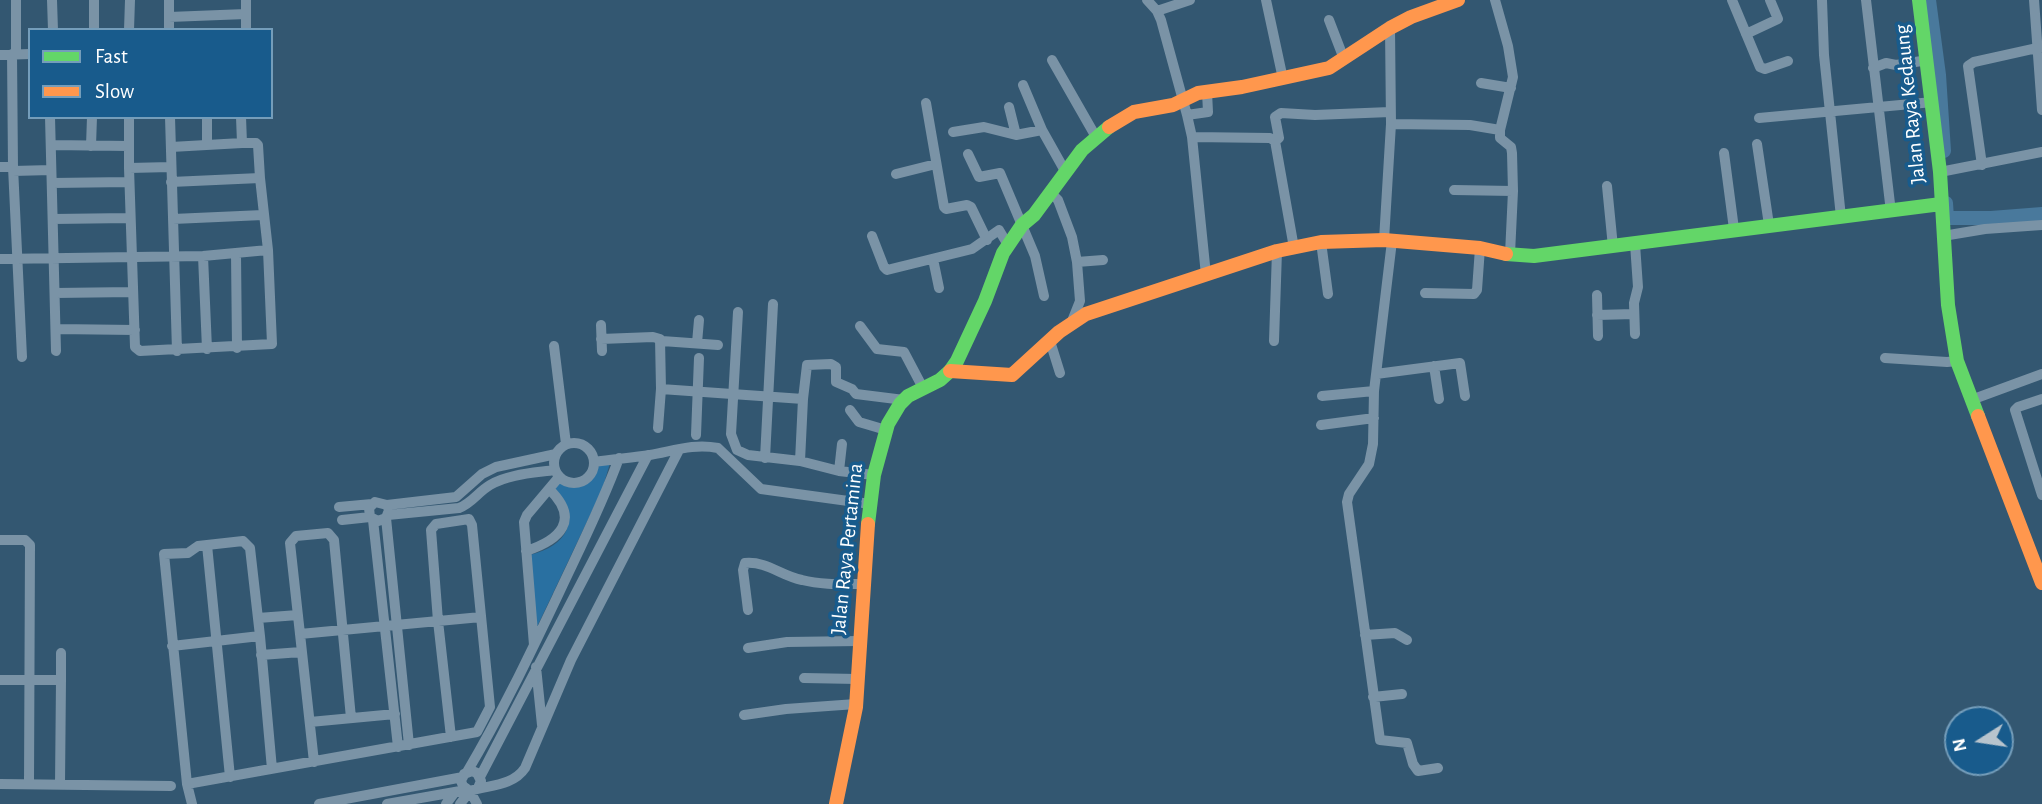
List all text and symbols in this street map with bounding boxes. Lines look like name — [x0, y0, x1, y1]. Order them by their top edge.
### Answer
street label: Jalan Raya Kedaung — [1889, 23, 1931, 185]
legend — [28, 28, 273, 119]
text: Fast — [95, 46, 128, 67]
text: Slow — [95, 81, 134, 102]
street label: Jalan Raya Pertamina — [825, 462, 869, 636]
north arrow — [1944, 706, 2014, 776]
text: N — [1949, 737, 1971, 753]

